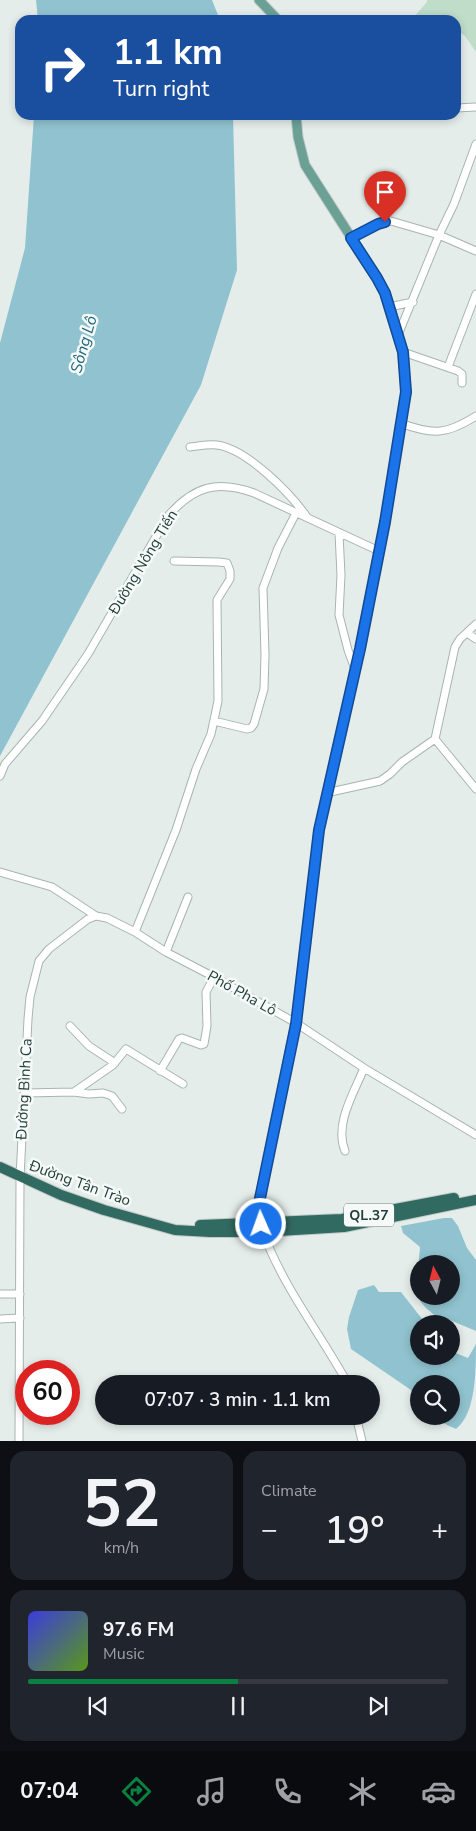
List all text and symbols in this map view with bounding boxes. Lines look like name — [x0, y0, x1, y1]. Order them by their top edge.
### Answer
text: 1.1 km — [113, 29, 223, 76]
icon: right — [30, 35, 95, 100]
text: Turn right — [113, 74, 209, 104]
pin — [364, 171, 406, 222]
icon: arrive — [371, 178, 399, 206]
water label: Sông Lô — [65, 313, 103, 376]
street label: Đường Nông Tiến — [103, 506, 182, 619]
street label: Phố Pha Lô — [204, 966, 280, 1020]
street label: Đường Bình Ca — [11, 1038, 37, 1141]
street label: Đường Tân Trào — [25, 1155, 134, 1211]
position arrow — [234, 1197, 286, 1249]
road number: QL.37 — [344, 1204, 394, 1226]
north arrow — [410, 1255, 460, 1305]
map controls — [410, 1255, 460, 1425]
button: sound — [410, 1315, 460, 1365]
speed limit sign: 60 — [15, 1360, 80, 1425]
button: search — [410, 1375, 460, 1425]
text: 07:07 · 3 min · 1.1 km — [144, 1387, 331, 1413]
text: 52 — [82, 1460, 161, 1549]
text: Climate — [261, 1480, 316, 1502]
text: 19° — [325, 1505, 384, 1556]
text: − — [261, 1511, 278, 1549]
text: + — [431, 1511, 448, 1549]
text: km/h — [104, 1537, 139, 1559]
text: 97.6 FM — [103, 1617, 174, 1643]
text: Music — [103, 1643, 144, 1665]
icon: previous — [84, 1692, 112, 1720]
icon: pause — [224, 1692, 252, 1720]
icon: next — [364, 1692, 392, 1720]
icon: directions — [119, 1774, 154, 1809]
icon: music — [194, 1774, 229, 1809]
icon: phone — [270, 1774, 305, 1809]
icon: climate — [345, 1774, 380, 1809]
icon: car — [421, 1774, 456, 1809]
text: 07:04 — [20, 1776, 78, 1806]

